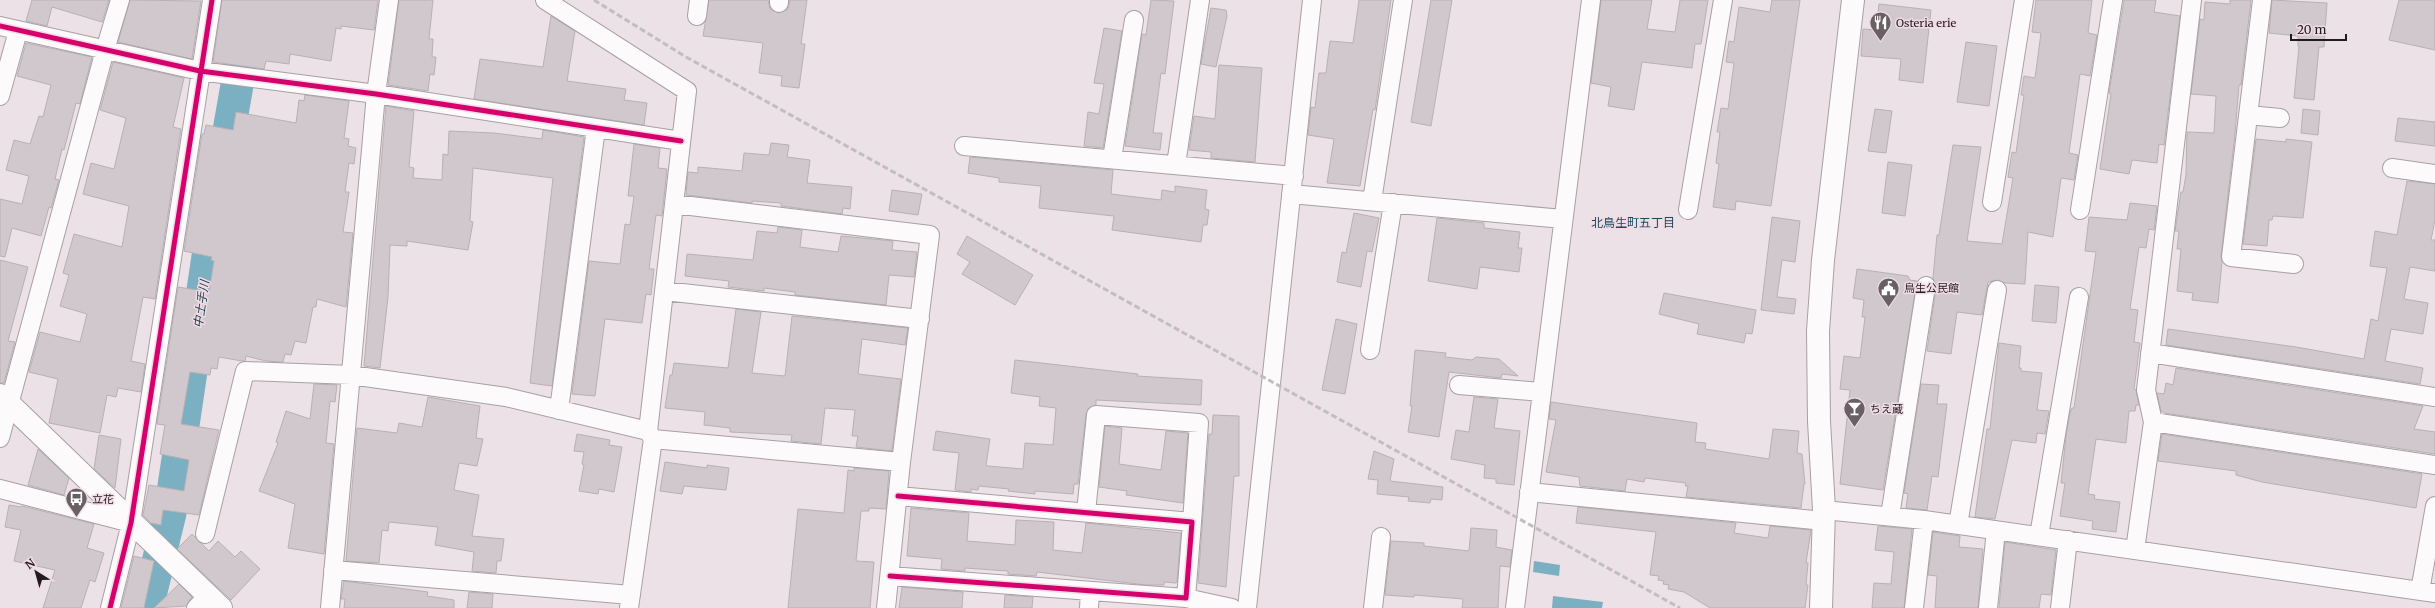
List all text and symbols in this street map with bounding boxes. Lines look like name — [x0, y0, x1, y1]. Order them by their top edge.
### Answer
restaurant icon: Osteria erie — [1868, 10, 1894, 43]
place label: Osteria erie — [1896, 16, 1956, 30]
scale bar — [2291, 16, 2346, 42]
text: 20 m — [2297, 22, 2326, 37]
district label: 北鳥生町五丁目 — [1591, 215, 1675, 230]
public building icon: 鳥生公民館 — [1875, 275, 1901, 308]
water label: 中土手川 — [190, 277, 212, 329]
place label: 鳥生公民館 — [1904, 281, 1959, 295]
bar icon: ちえ蔵 — [1842, 396, 1868, 429]
place label: ちえ蔵 — [1870, 402, 1903, 416]
bus stop icon: 立花 — [63, 486, 89, 519]
place label: 立花 — [92, 492, 114, 506]
north arrow — [16, 552, 56, 592]
text: N — [22, 556, 38, 572]

